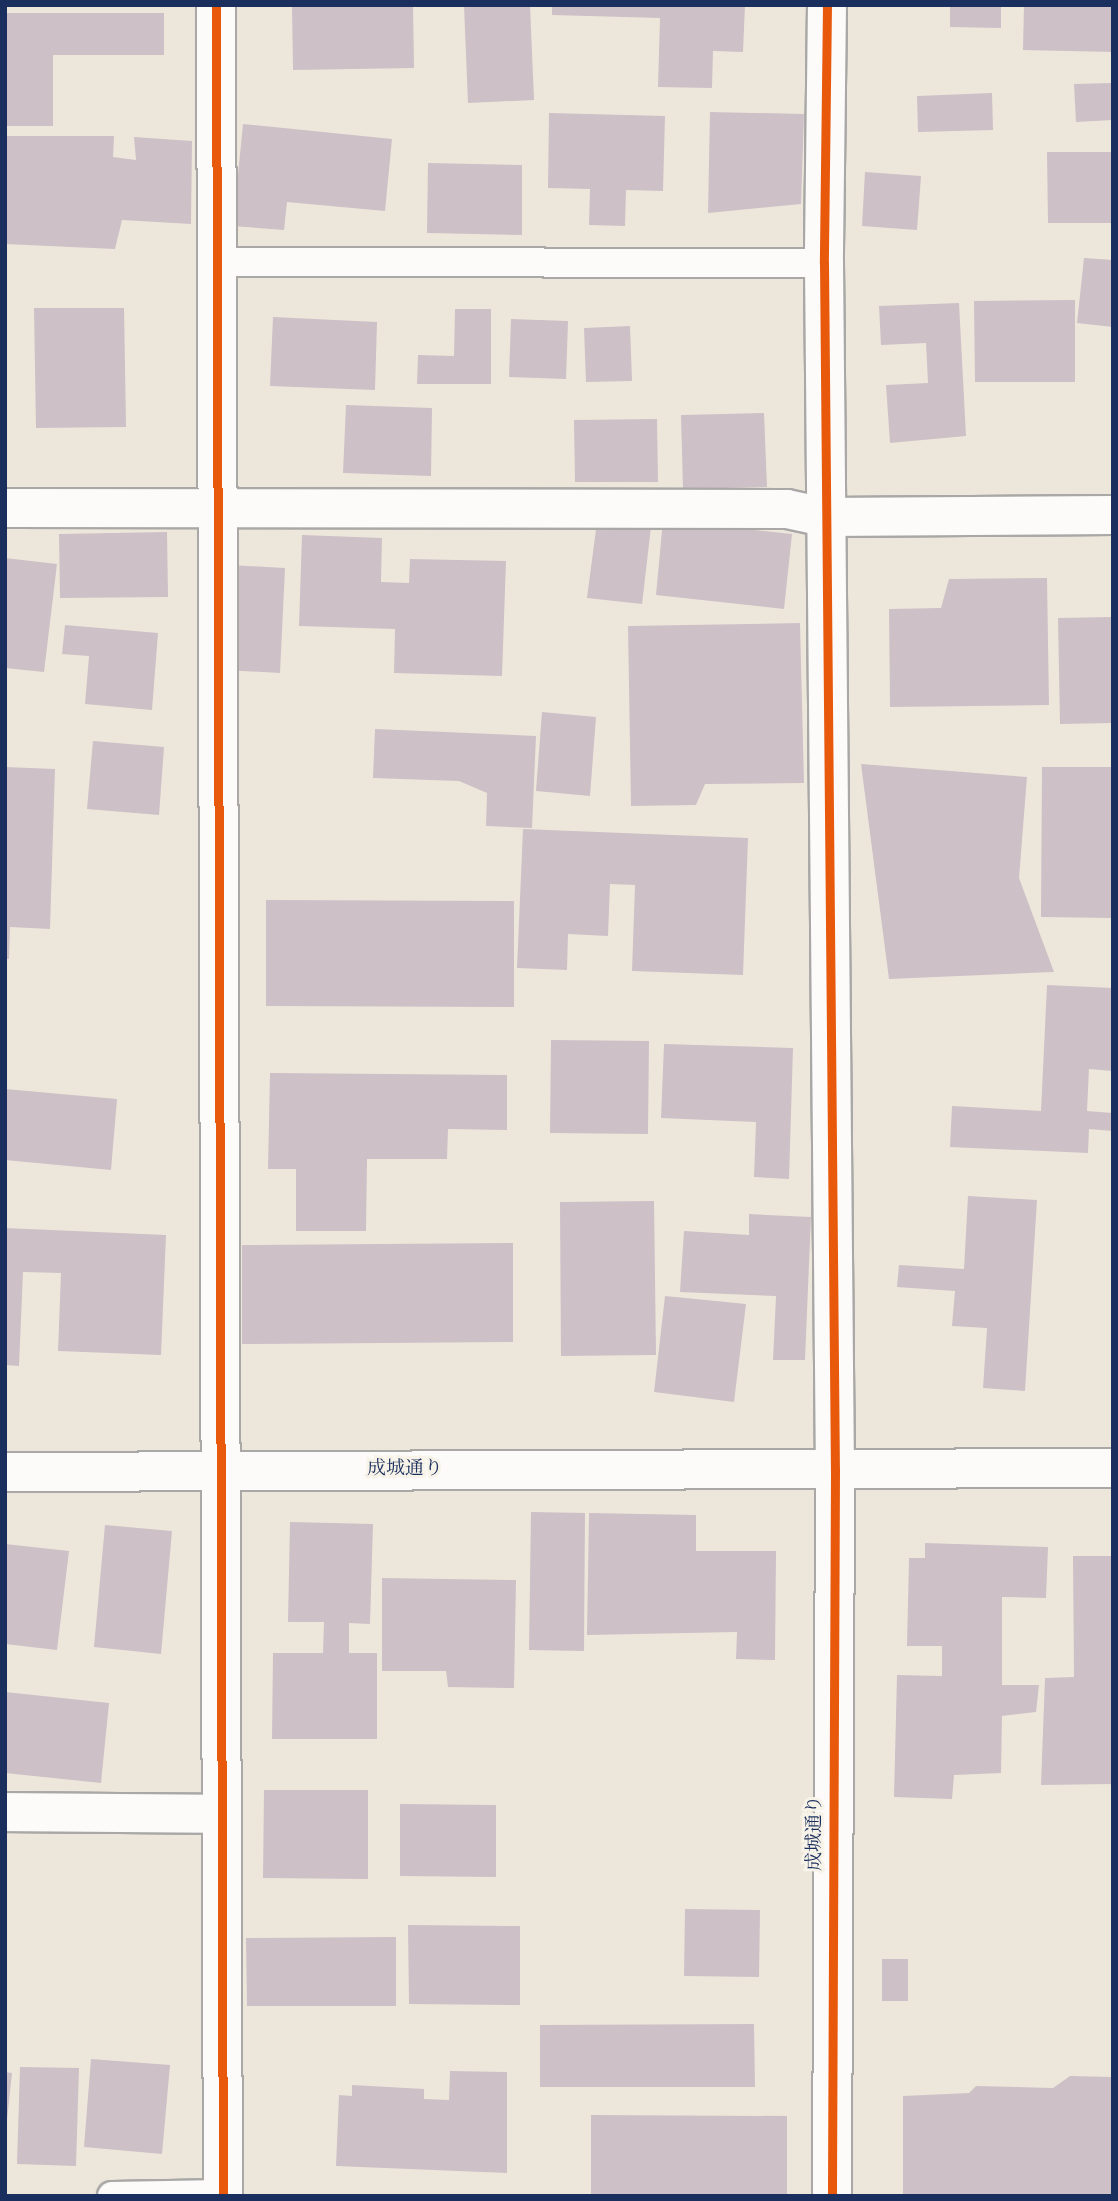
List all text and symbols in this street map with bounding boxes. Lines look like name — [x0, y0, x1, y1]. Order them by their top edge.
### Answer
street label: 成城通り — [367, 1459, 443, 1481]
street label: 成城通り — [805, 1795, 827, 1871]

